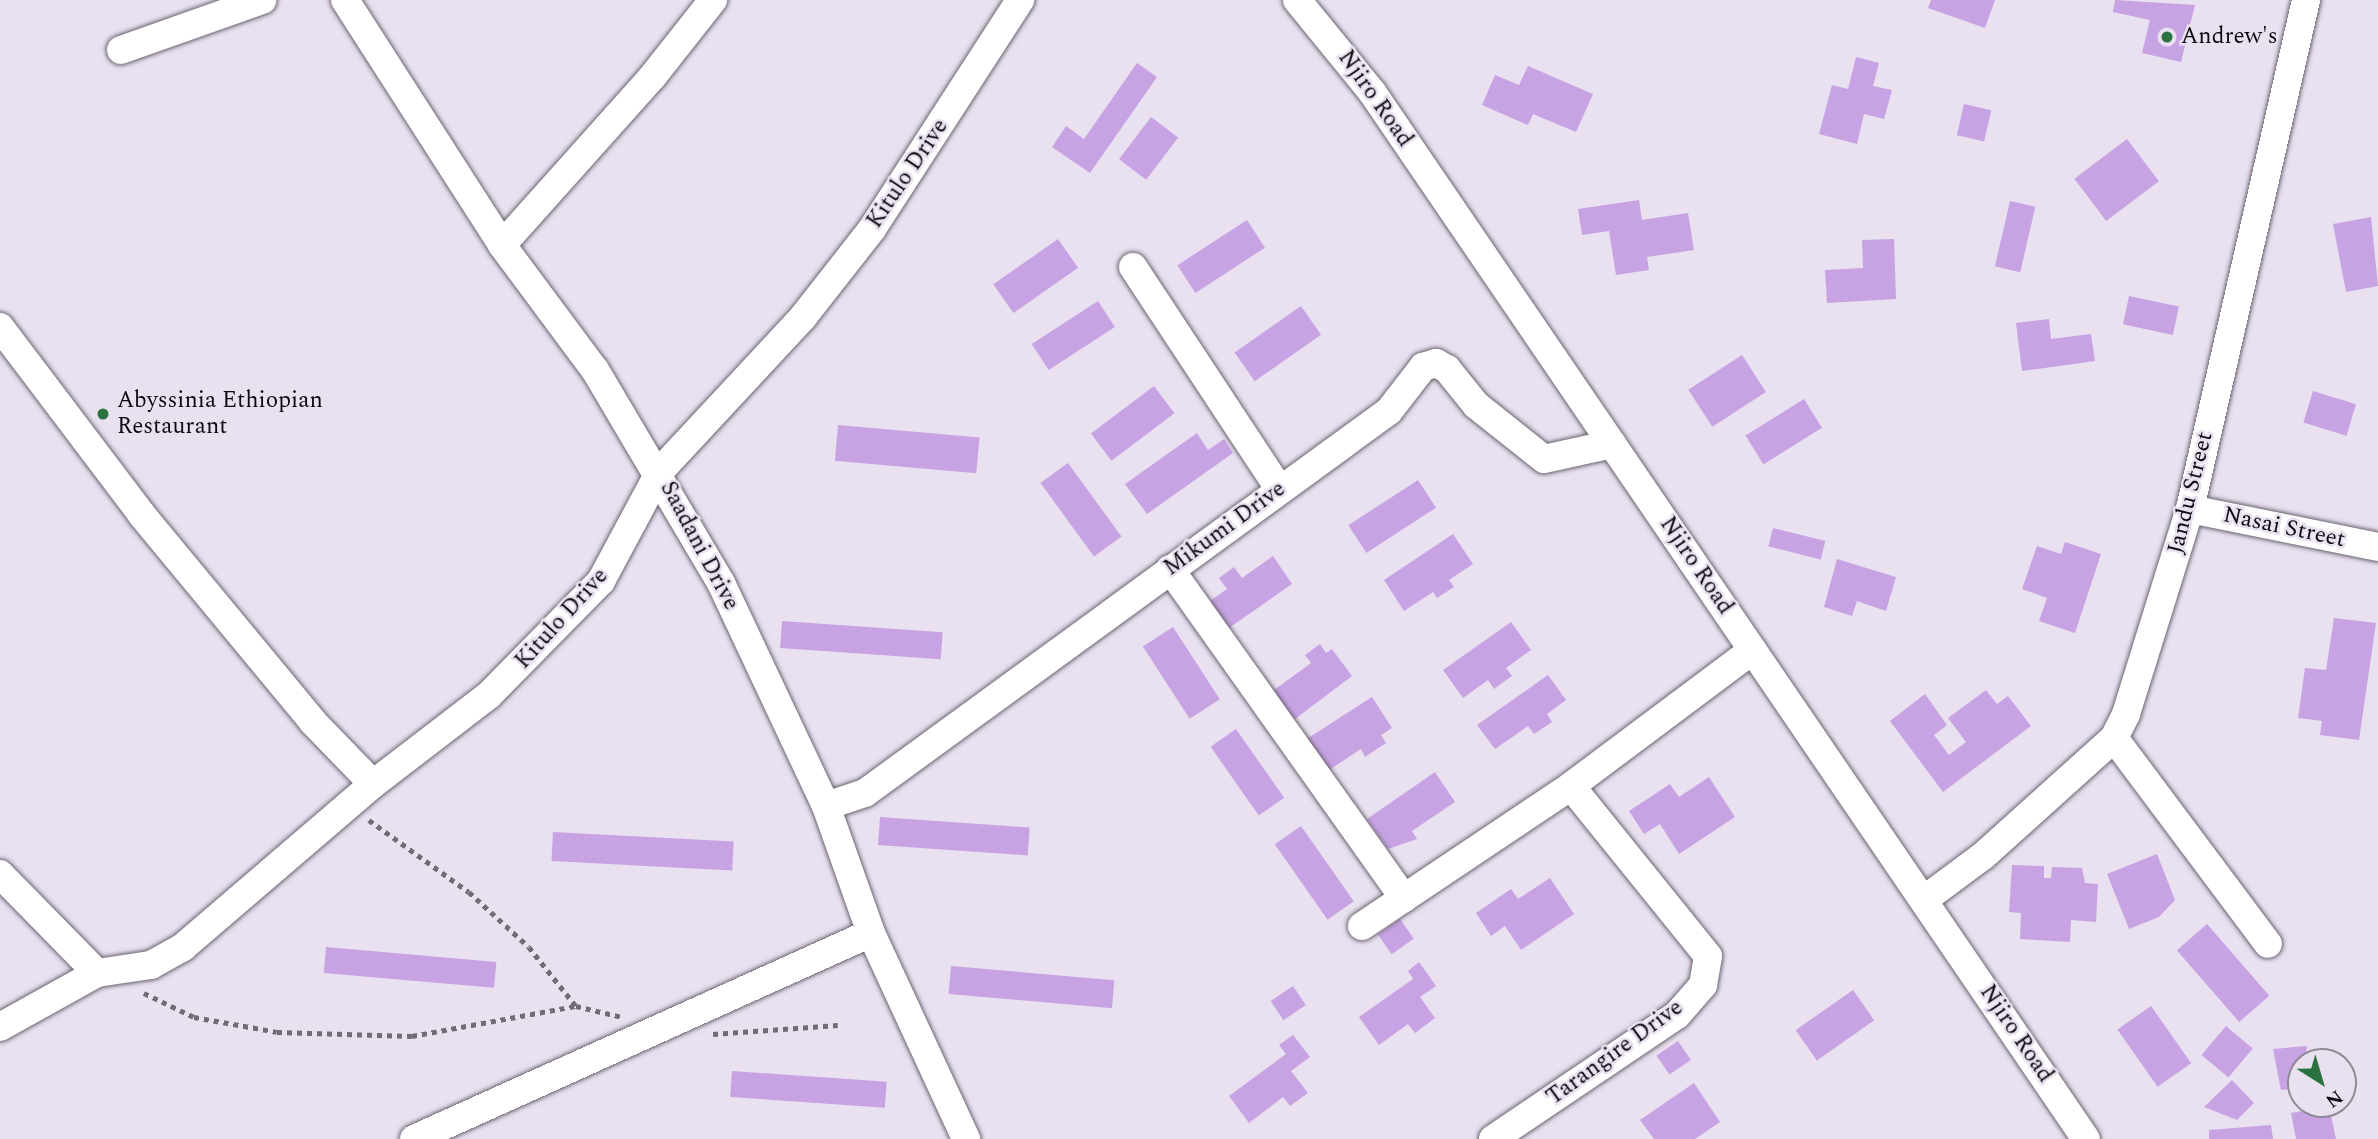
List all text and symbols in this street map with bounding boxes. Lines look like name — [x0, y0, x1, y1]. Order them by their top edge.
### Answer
place label: Andrew's — [2181, 23, 2278, 51]
marker: Andrew's — [2159, 29, 2175, 45]
street label: Njiro Road — [1332, 45, 1418, 153]
street label: Kitulo Drive — [861, 114, 955, 234]
place label: Abyssinia Ethiopian Restaurant — [117, 387, 323, 441]
marker: Abyssinia Ethiopian Restaurant — [95, 406, 111, 422]
street label: Jandu Street — [2163, 429, 2219, 557]
street label: Mikumi Drive — [1159, 476, 1291, 582]
street label: Saadani Drive — [654, 477, 744, 615]
street label: Nasai Street — [2221, 502, 2347, 554]
street label: Njiro Road — [1653, 512, 1739, 620]
street label: Kitulo Drive — [510, 563, 614, 675]
street label: Njiro Road — [1973, 980, 2059, 1088]
street label: Tarangire Drive — [1541, 994, 1689, 1112]
north arrow — [2287, 1048, 2357, 1118]
text: N — [2319, 1082, 2349, 1115]

